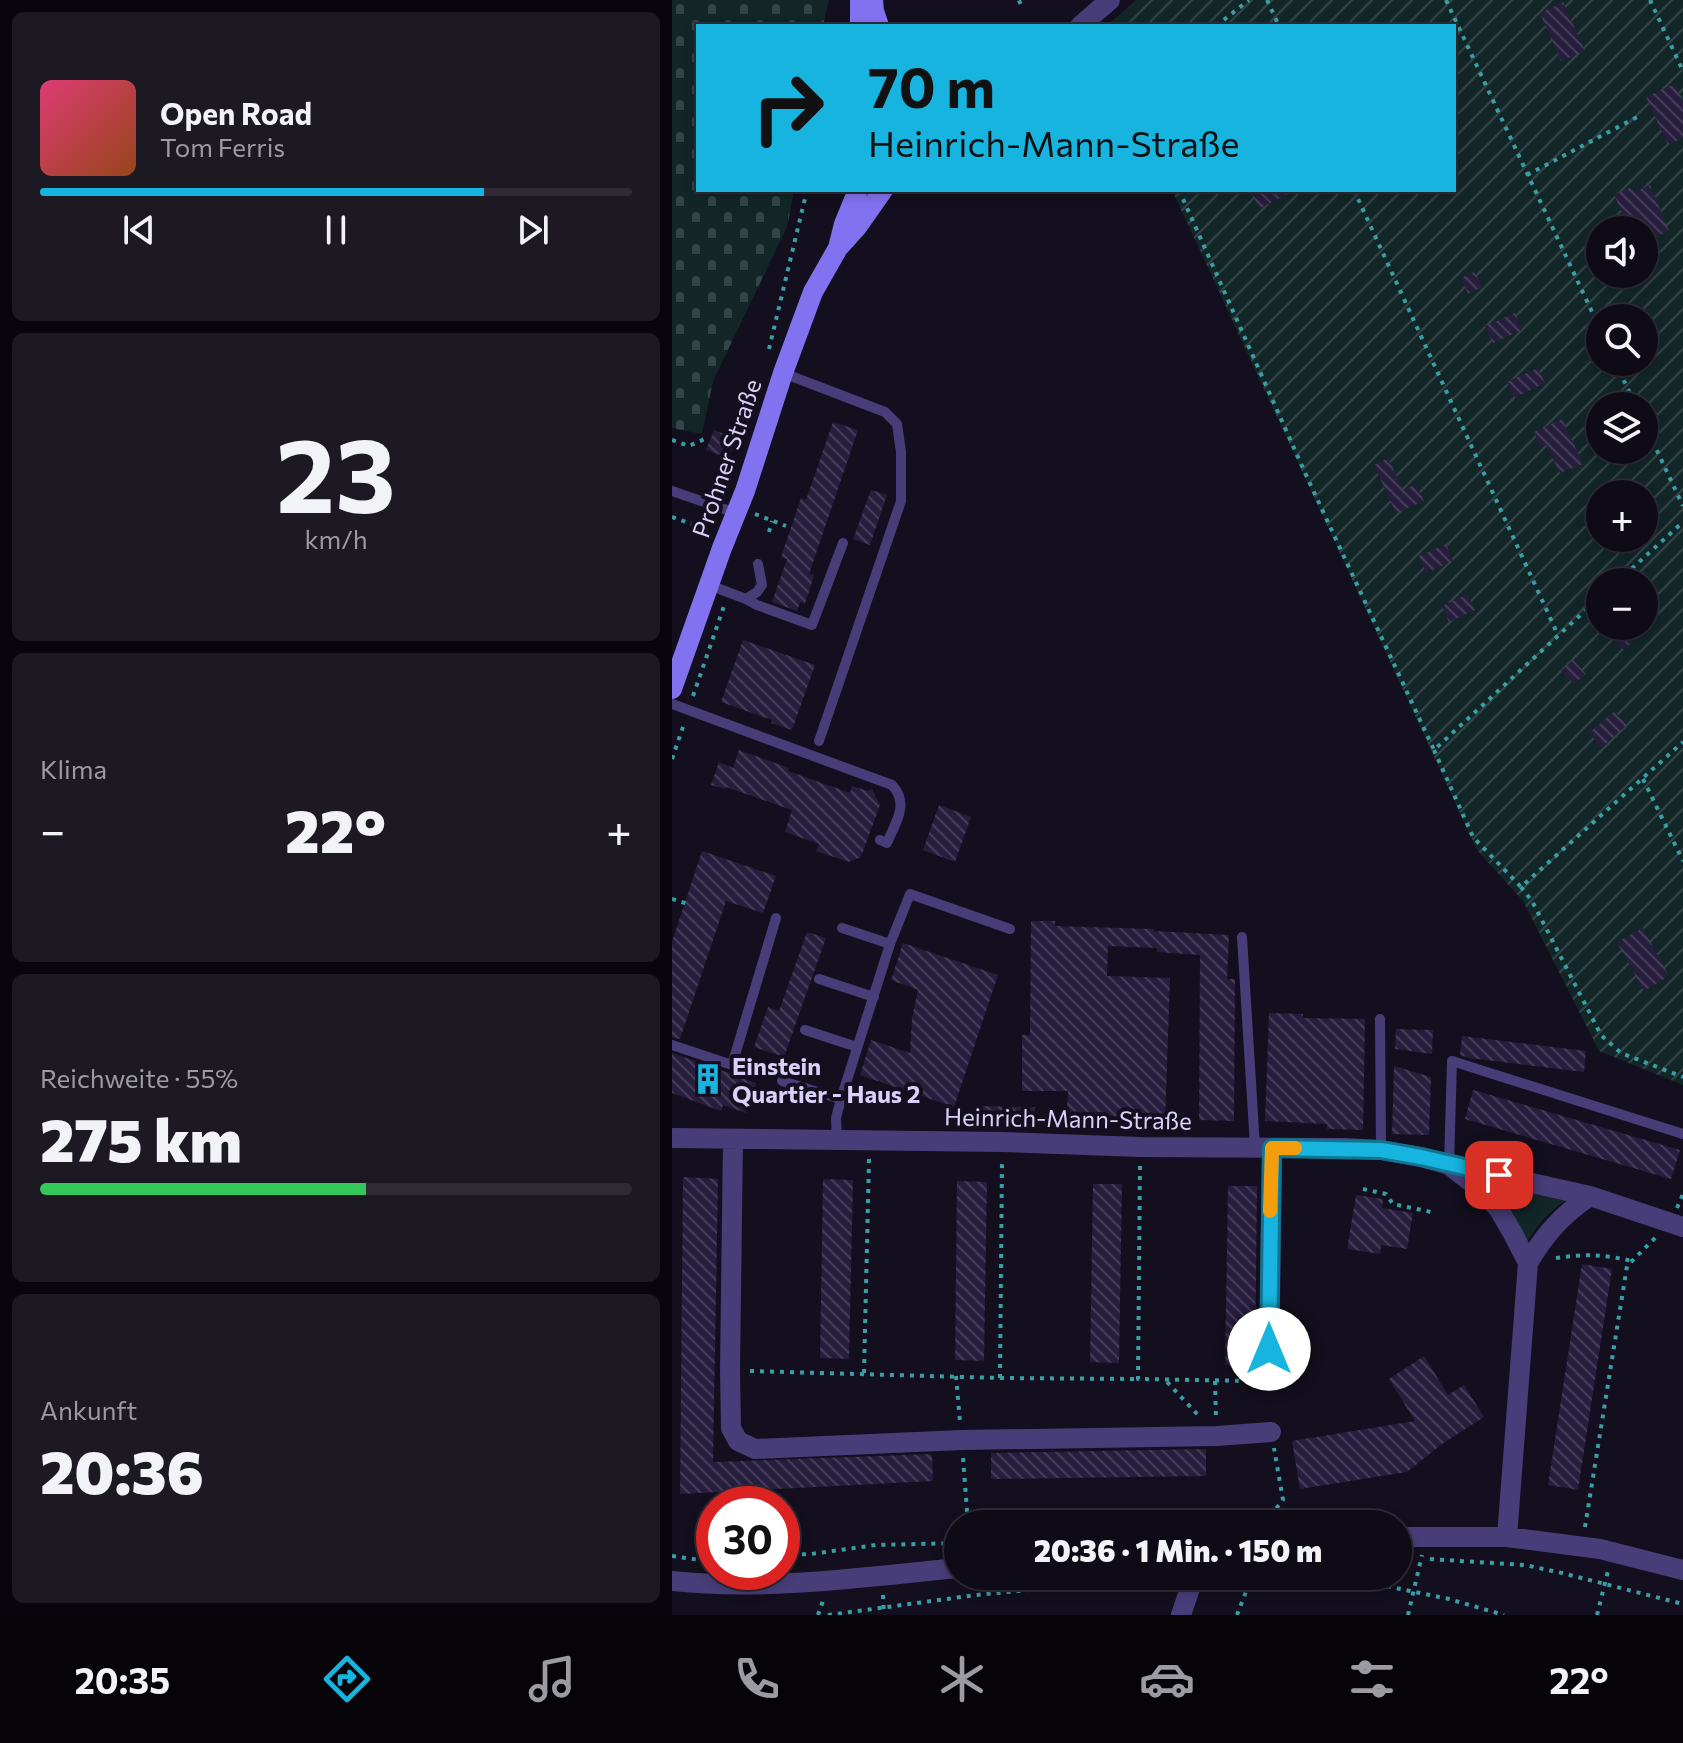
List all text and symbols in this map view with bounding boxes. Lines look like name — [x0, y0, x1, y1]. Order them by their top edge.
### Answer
text: 70 m — [868, 51, 995, 120]
icon: right — [736, 56, 840, 160]
text: Open Road — [160, 94, 312, 131]
text: Heinrich-Mann-Straße — [868, 120, 1240, 164]
text: Tom Ferris — [160, 131, 285, 162]
icon: previous — [117, 208, 161, 252]
icon: pause — [314, 208, 358, 252]
icon: next — [511, 208, 555, 252]
map controls — [1586, 216, 1658, 640]
button: sound — [1586, 216, 1658, 288]
button: search — [1586, 304, 1658, 376]
street label: Prohner Straße — [685, 375, 767, 541]
button: layers — [1586, 392, 1658, 464]
text: 23 — [276, 407, 396, 534]
button: + — [1586, 480, 1658, 552]
text: km/h — [304, 523, 368, 554]
button: − — [1586, 568, 1658, 640]
text: Klima — [40, 753, 107, 784]
text: 22° — [285, 792, 386, 865]
text: − — [40, 802, 65, 856]
text: + — [606, 802, 632, 856]
place label: Einstein Quartier - Haus 2 — [732, 1051, 920, 1108]
text: Reichweite · 55% — [40, 1062, 238, 1093]
building icon: Einstein Quartier - Haus 2 — [691, 1062, 725, 1096]
text: 275 km — [40, 1101, 242, 1174]
street label: Heinrich-Mann-Straße — [944, 1101, 1192, 1135]
pin — [1465, 1141, 1533, 1209]
icon: arrive — [1477, 1153, 1521, 1197]
position arrow — [1227, 1307, 1311, 1391]
text: Ankunft — [40, 1394, 137, 1425]
text: 20:36 — [40, 1433, 204, 1506]
speed limit sign: 30 — [696, 1486, 800, 1590]
text: 20:36 · 1 Min. · 150 m — [1034, 1531, 1322, 1568]
icon: directions — [319, 1651, 375, 1707]
icon: music — [524, 1651, 580, 1707]
icon: phone — [729, 1651, 785, 1707]
icon: climate — [934, 1651, 990, 1707]
icon: car — [1139, 1651, 1195, 1707]
icon: filters — [1344, 1651, 1400, 1707]
text: 20:35 — [75, 1657, 170, 1701]
text: 22° — [1549, 1657, 1608, 1701]

